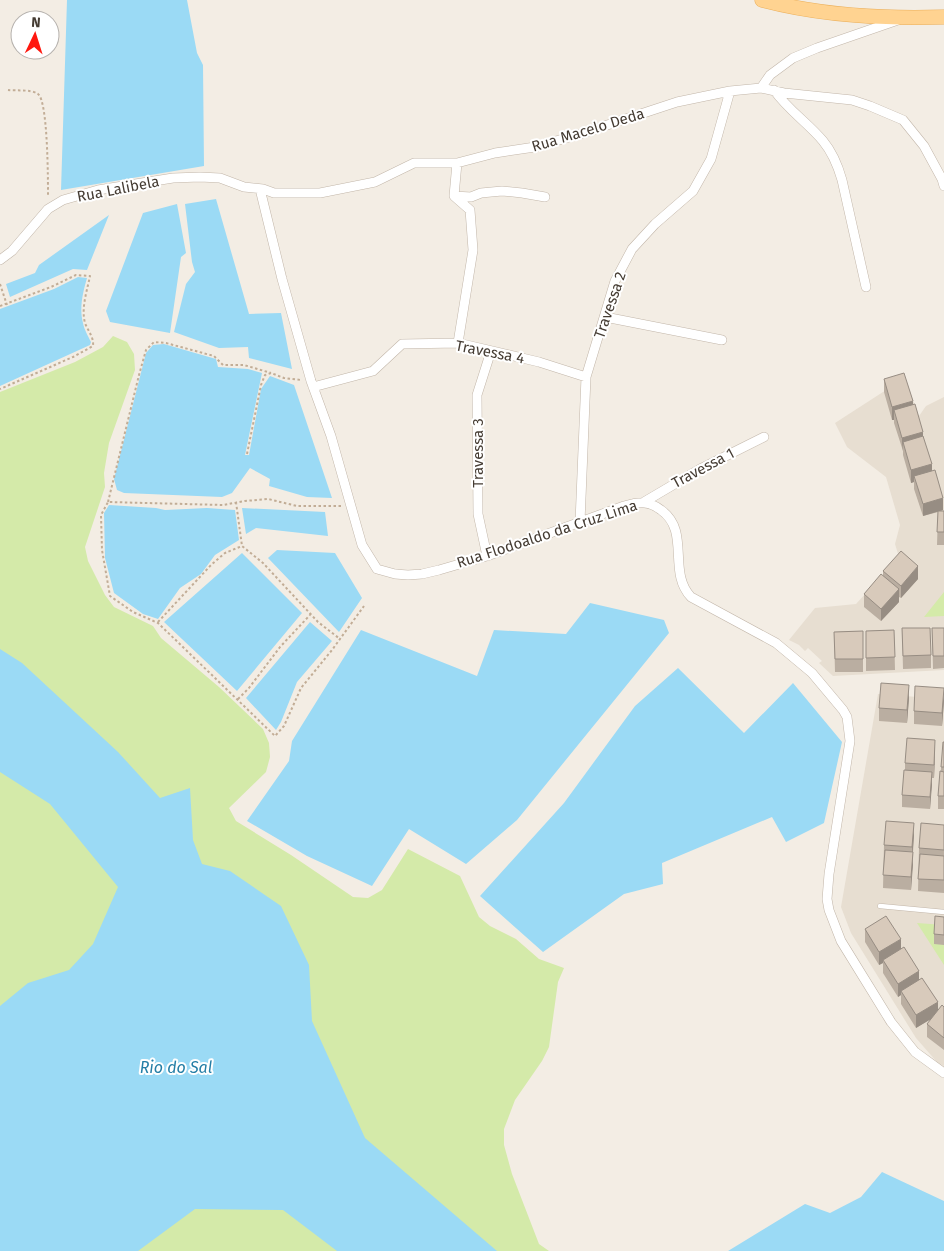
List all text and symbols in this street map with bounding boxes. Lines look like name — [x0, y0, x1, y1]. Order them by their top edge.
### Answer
north arrow — [10, 10, 60, 60]
text: N — [31, 14, 41, 31]
street label: Rua Macelo Deda — [529, 104, 647, 156]
street label: Rua Lalibela — [75, 172, 161, 206]
street label: Travessa 2 — [590, 269, 630, 341]
street label: Travessa 4 — [454, 337, 526, 367]
street label: Travessa 3 — [469, 418, 487, 488]
street label: Travessa 1 — [669, 444, 737, 492]
street label: Rua Flodoaldo da Cruz Lima — [454, 496, 640, 572]
water label: Rio do Sal — [140, 1058, 212, 1077]

